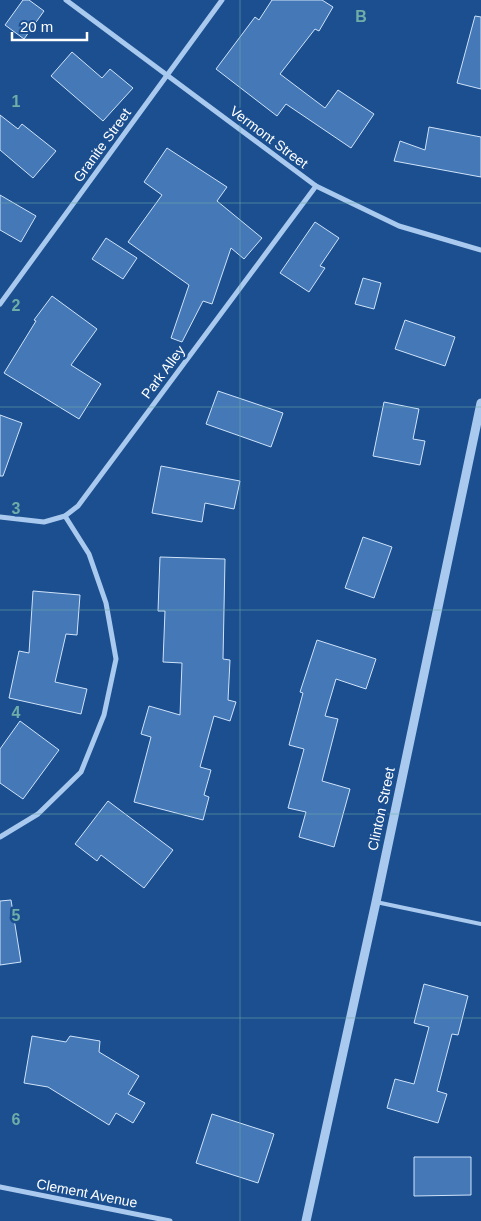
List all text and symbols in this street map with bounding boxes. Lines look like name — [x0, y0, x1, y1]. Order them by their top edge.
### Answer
text: B — [355, 8, 367, 25]
scale bar — [12, 10, 88, 42]
text: 20 m — [20, 18, 53, 35]
text: 1 — [12, 93, 21, 110]
street label: Vermont Street — [227, 103, 311, 172]
street label: Granite Street — [70, 105, 134, 185]
text: 2 — [12, 297, 21, 314]
street label: Park Alley — [138, 342, 188, 402]
text: 3 — [12, 500, 21, 517]
text: 4 — [12, 704, 21, 721]
street label: Clinton Street — [364, 766, 398, 852]
text: 5 — [12, 907, 21, 924]
text: 6 — [12, 1111, 21, 1128]
street label: Clement Avenue — [35, 1175, 139, 1211]

